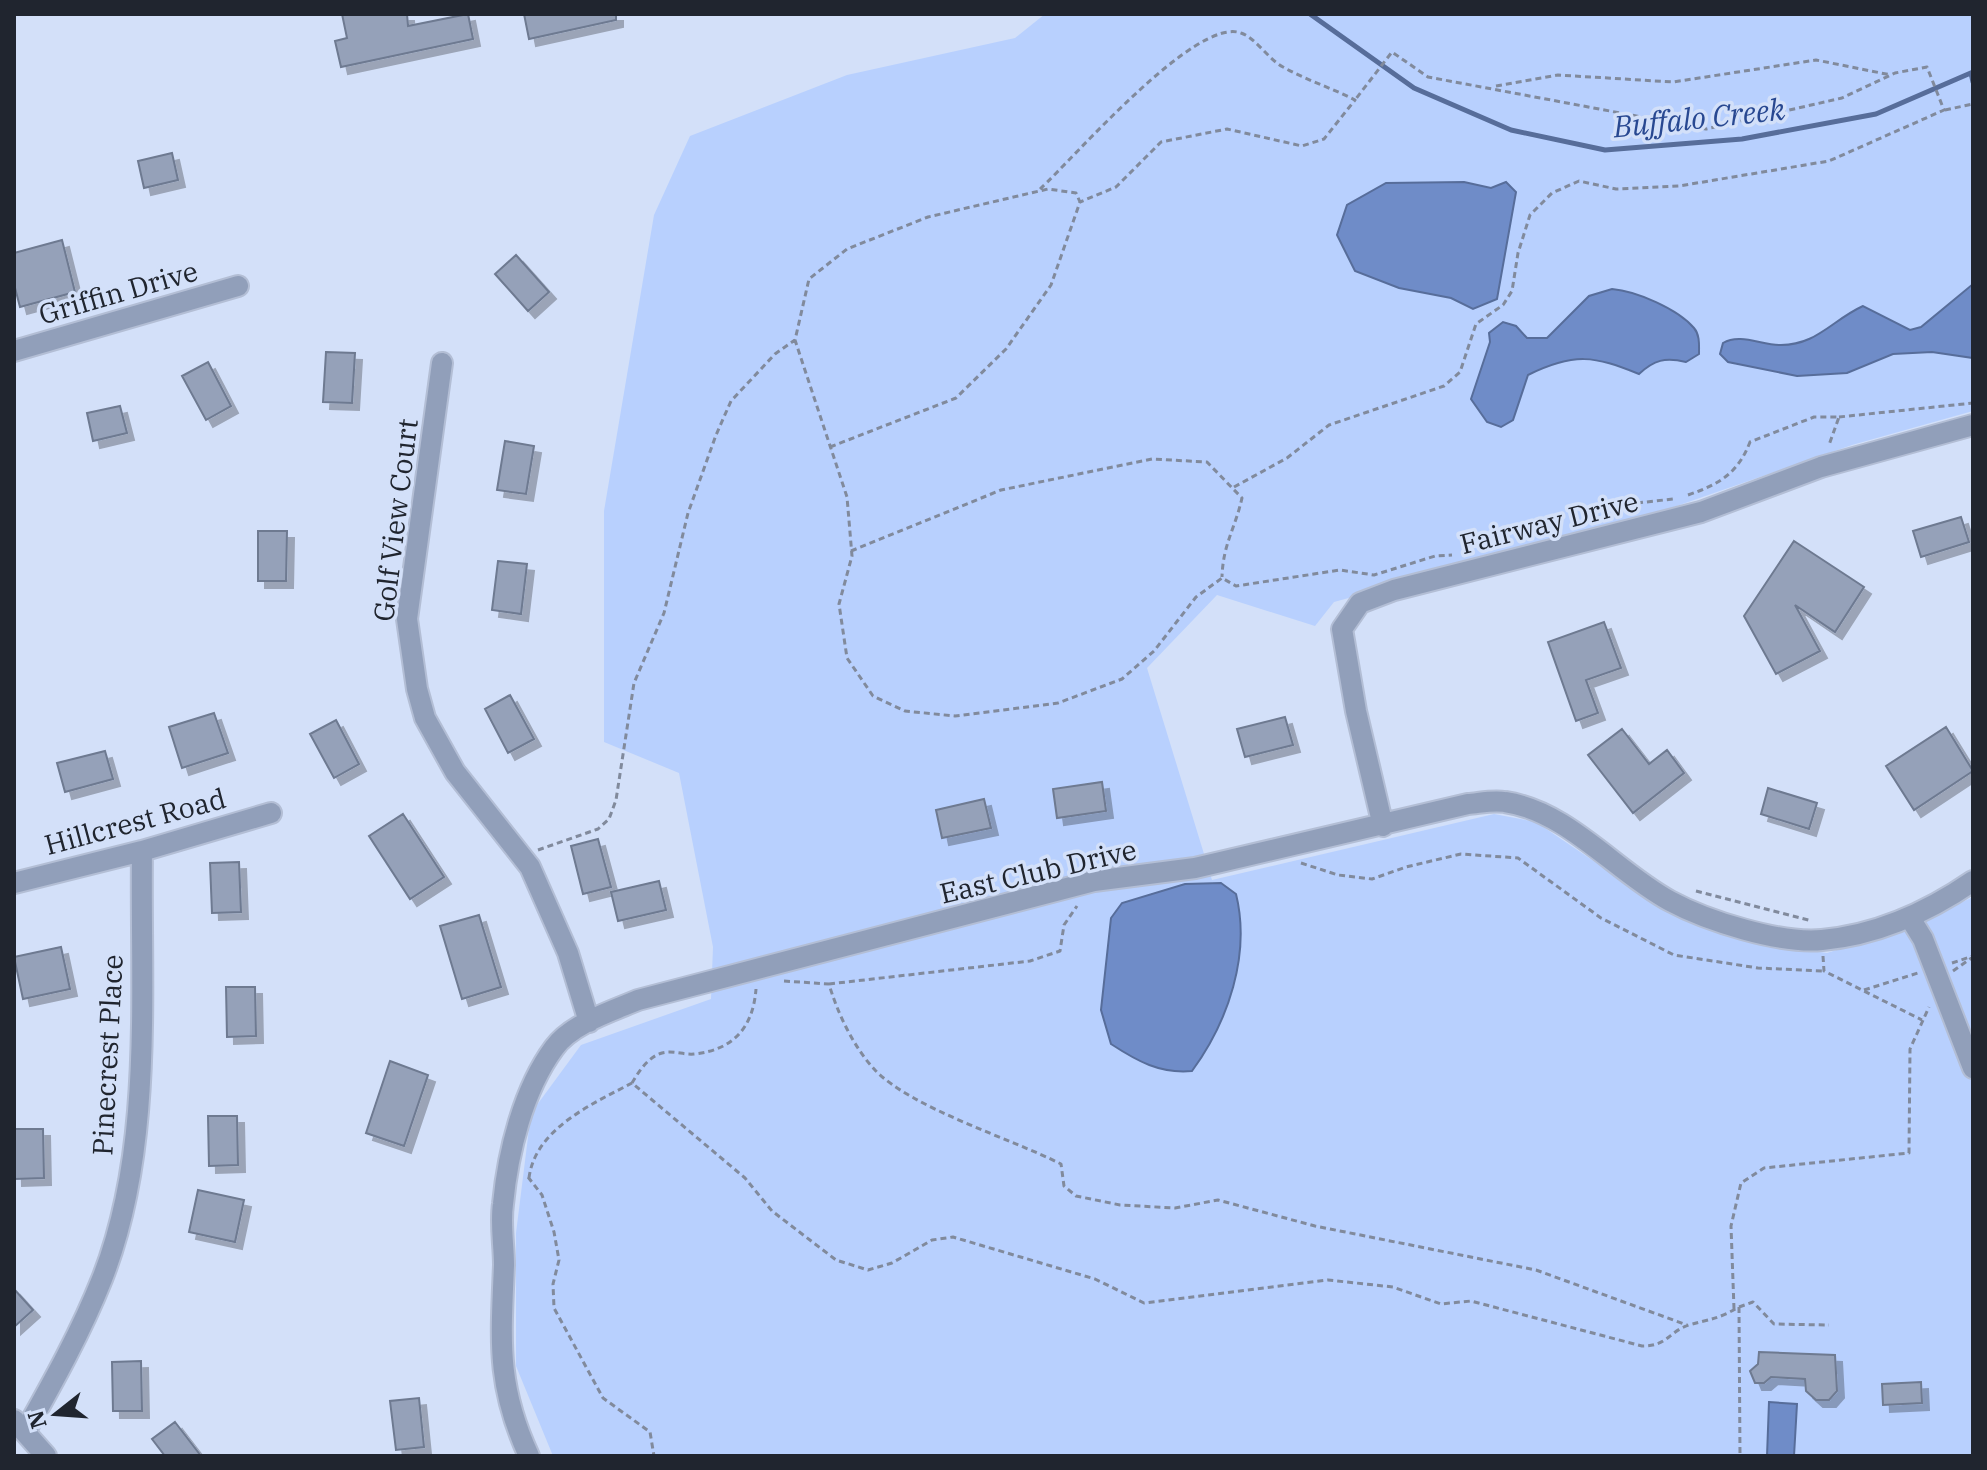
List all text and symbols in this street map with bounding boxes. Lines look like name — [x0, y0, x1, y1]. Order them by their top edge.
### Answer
water label: Buffalo Creek — [1610, 89, 1787, 145]
street label: Griffin Drive — [34, 252, 202, 332]
street label: Golf View Court — [364, 416, 426, 624]
street label: Fairway Drive — [1456, 482, 1642, 562]
street label: Hillcrest Road — [40, 779, 230, 863]
street label: East Club Drive — [936, 830, 1140, 912]
street label: Pinecrest Place — [83, 954, 131, 1156]
north arrow — [16, 1374, 96, 1454]
text: N — [20, 1407, 53, 1433]

